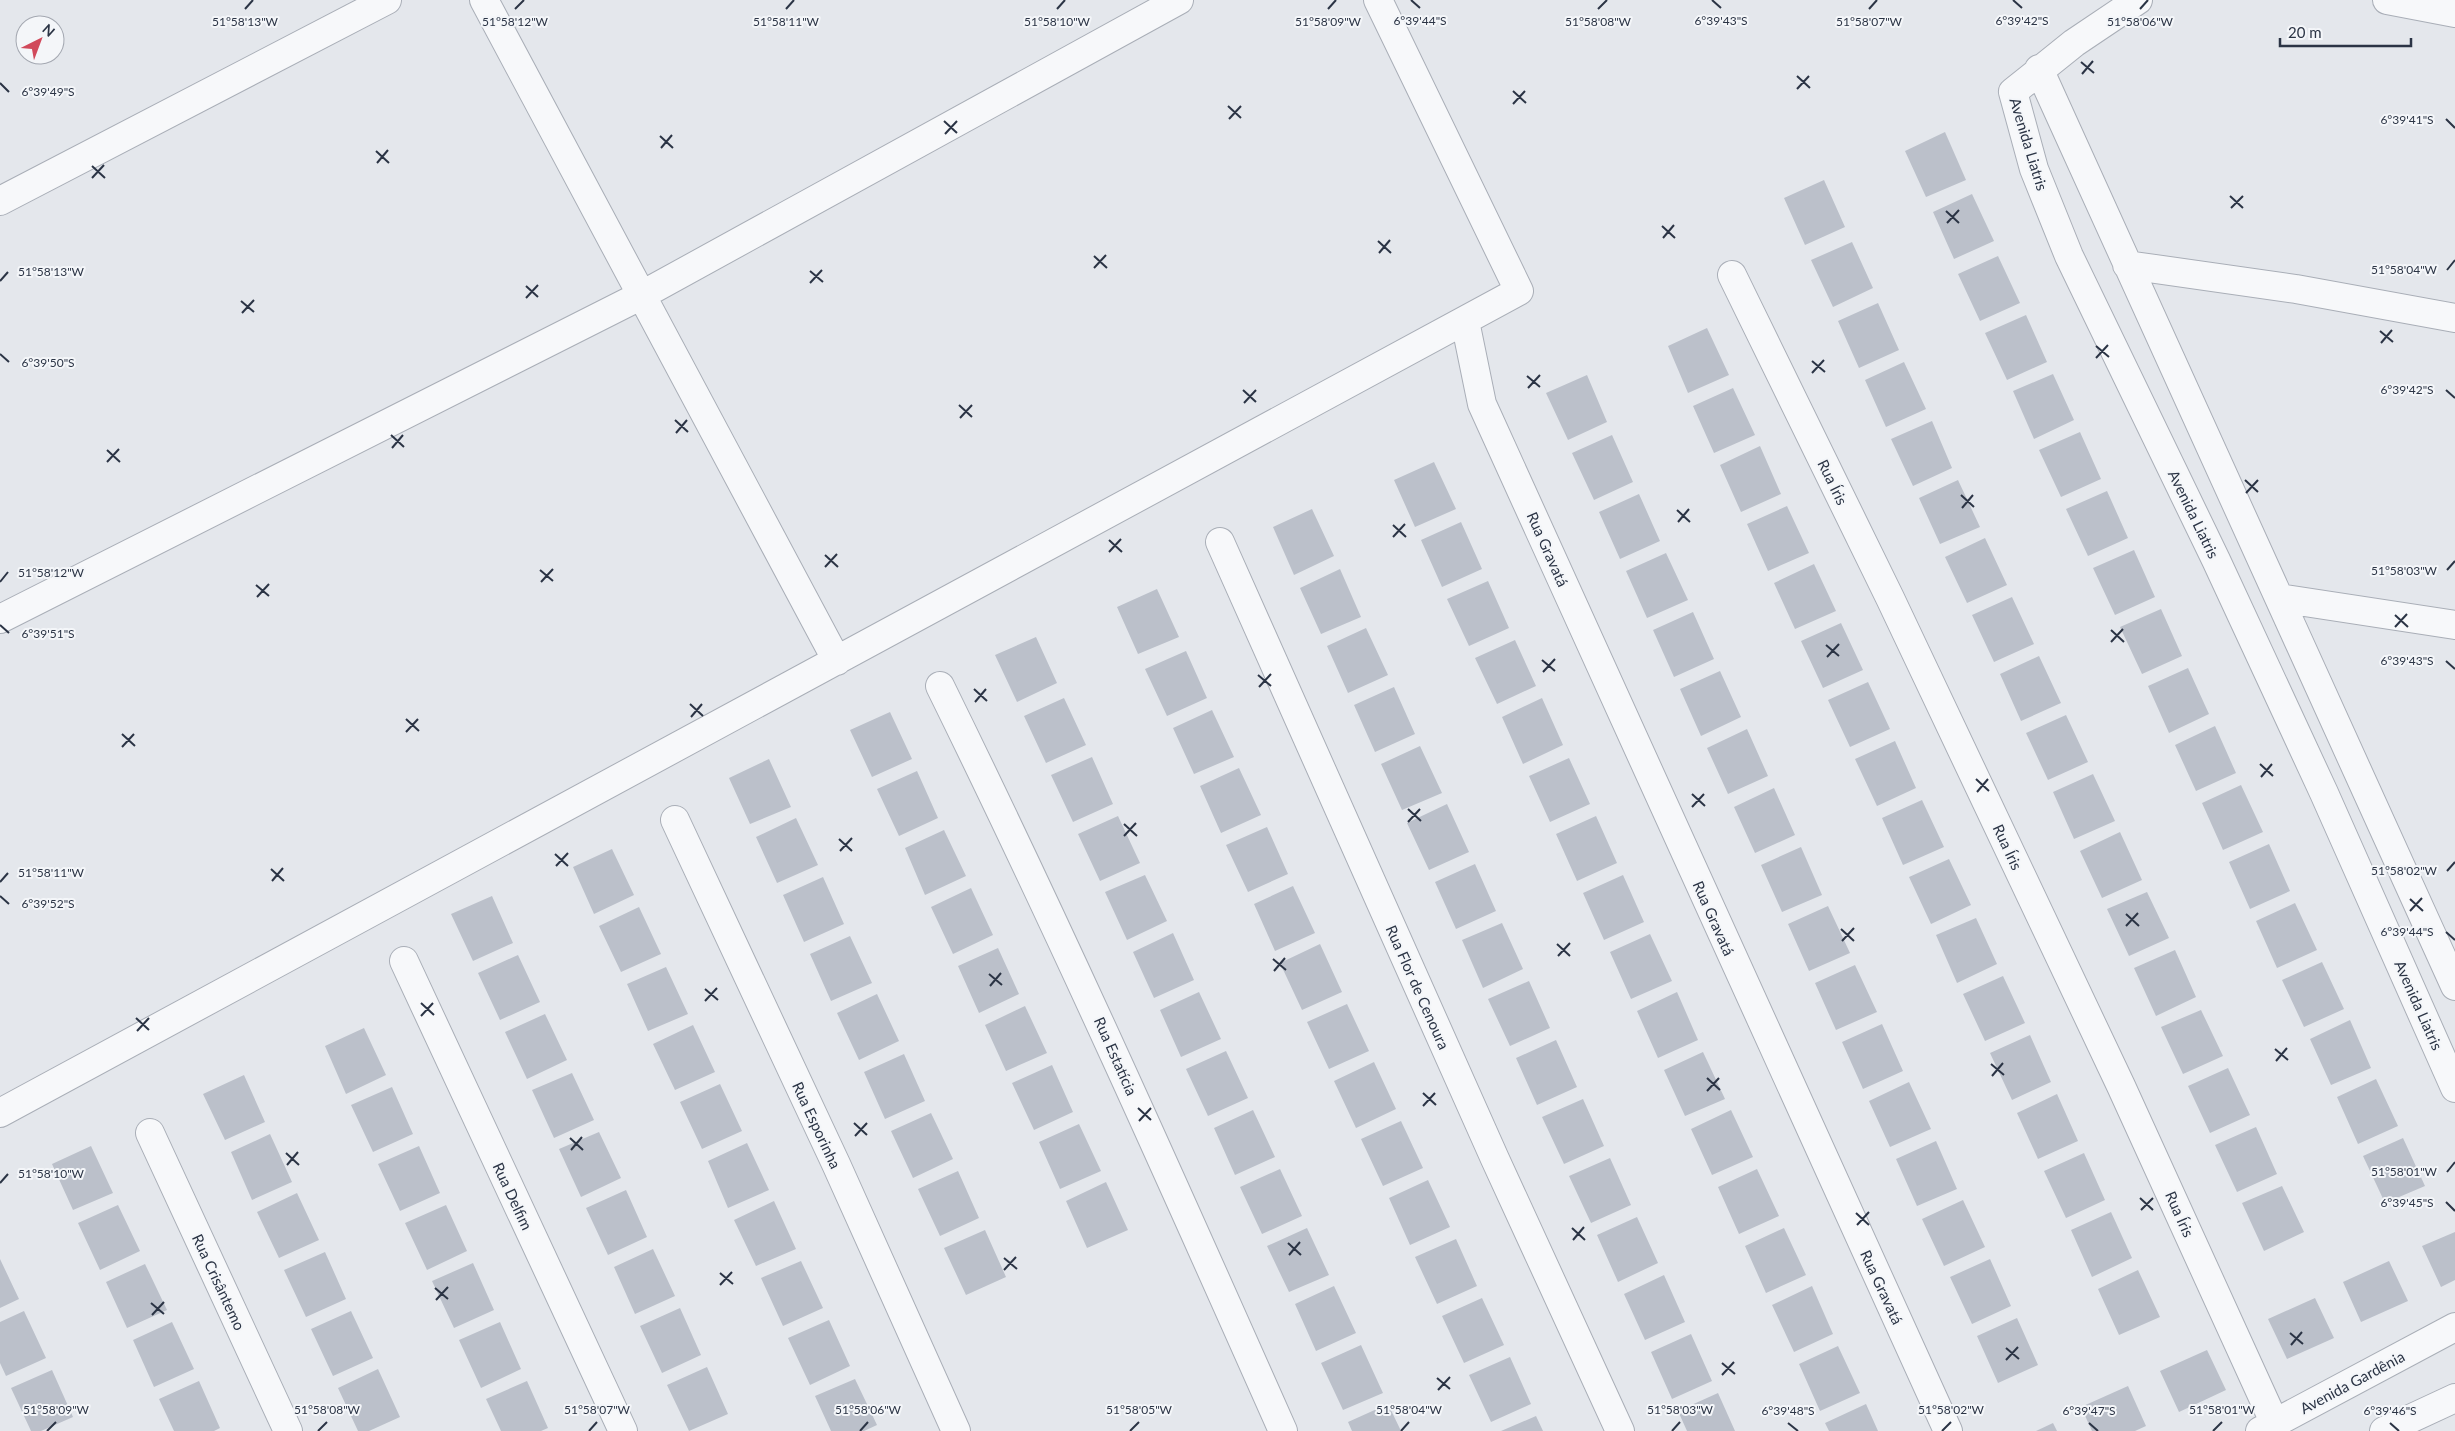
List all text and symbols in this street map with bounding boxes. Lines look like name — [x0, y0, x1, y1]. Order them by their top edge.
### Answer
text: 6°39'44"S — [1393, 13, 1447, 28]
text: 6°39'43"S — [1694, 13, 1748, 28]
text: 6°39'42"S — [1995, 13, 2049, 28]
text: 51°58'13"W — [212, 14, 279, 29]
text: 51°58'12"W — [482, 14, 549, 29]
text: 51°58'11"W — [753, 14, 820, 29]
text: 51°58'10"W — [1024, 14, 1091, 29]
text: 51°58'09"W — [1295, 14, 1362, 29]
text: 51°58'08"W — [1565, 14, 1632, 29]
text: 51°58'07"W — [1836, 14, 1903, 29]
text: 51°58'06"W — [2107, 14, 2174, 29]
north arrow — [15, 15, 65, 65]
scale bar — [2280, 15, 2411, 47]
text: N — [39, 20, 59, 40]
text: 20 m — [2288, 23, 2322, 41]
text: 6°39'49"S — [21, 84, 75, 99]
street label: Avenida Liatris — [2006, 95, 2052, 193]
text: 6°39'41"S — [2380, 112, 2434, 127]
text: 51°58'04"W — [2371, 262, 2438, 277]
text: 51°58'13"W — [18, 264, 85, 279]
text: 6°39'50"S — [21, 355, 75, 370]
text: 6°39'42"S — [2380, 382, 2434, 397]
street label: Rua Íris — [1814, 456, 1852, 508]
street label: Avenida Liatris — [2165, 467, 2223, 561]
street label: Rua Gravatá — [1524, 509, 1572, 589]
text: 51°58'03"W — [2371, 563, 2438, 578]
text: 51°58'12"W — [18, 565, 85, 580]
text: 6°39'51"S — [21, 626, 75, 641]
text: 6°39'43"S — [2380, 653, 2434, 668]
street label: Rua Íris — [1990, 821, 2026, 873]
text: 51°58'02"W — [2371, 863, 2438, 878]
text: 51°58'11"W — [18, 865, 85, 880]
street label: Rua Gravatá — [1690, 878, 1738, 958]
text: 6°39'52"S — [21, 896, 75, 911]
street label: Rua Flor de Cenoura — [1383, 922, 1453, 1052]
text: 6°39'44"S — [2380, 924, 2434, 939]
street label: Avenida Liatris — [2391, 957, 2447, 1053]
street label: Rua Estatícia — [1091, 1014, 1141, 1098]
street label: Rua Esporinha — [789, 1079, 845, 1171]
street label: Rua Delfim — [490, 1159, 536, 1233]
text: 51°58'01"W — [2371, 1164, 2438, 1179]
text: 51°58'10"W — [18, 1166, 85, 1181]
street label: Rua Íris — [2162, 1188, 2198, 1240]
text: 6°39'45"S — [2380, 1195, 2434, 1210]
street label: Rua Crisântemo — [189, 1231, 249, 1333]
street label: Rua Gravatá — [1857, 1247, 1907, 1327]
street label: Avenida Gardênia — [2297, 1347, 2407, 1417]
text: 51°58'09"W — [23, 1402, 90, 1417]
text: 51°58'08"W — [294, 1402, 361, 1417]
text: 51°58'07"W — [564, 1402, 631, 1417]
text: 51°58'06"W — [835, 1402, 902, 1417]
text: 51°58'05"W — [1106, 1402, 1173, 1417]
text: 51°58'04"W — [1376, 1402, 1443, 1417]
text: 51°58'03"W — [1647, 1402, 1714, 1417]
text: 51°58'02"W — [1918, 1402, 1985, 1417]
text: 51°58'01"W — [2189, 1402, 2256, 1417]
text: 6°39'48"S — [1761, 1403, 1815, 1418]
text: 6°39'47"S — [2062, 1403, 2116, 1418]
text: 6°39'46"S — [2363, 1403, 2417, 1418]

